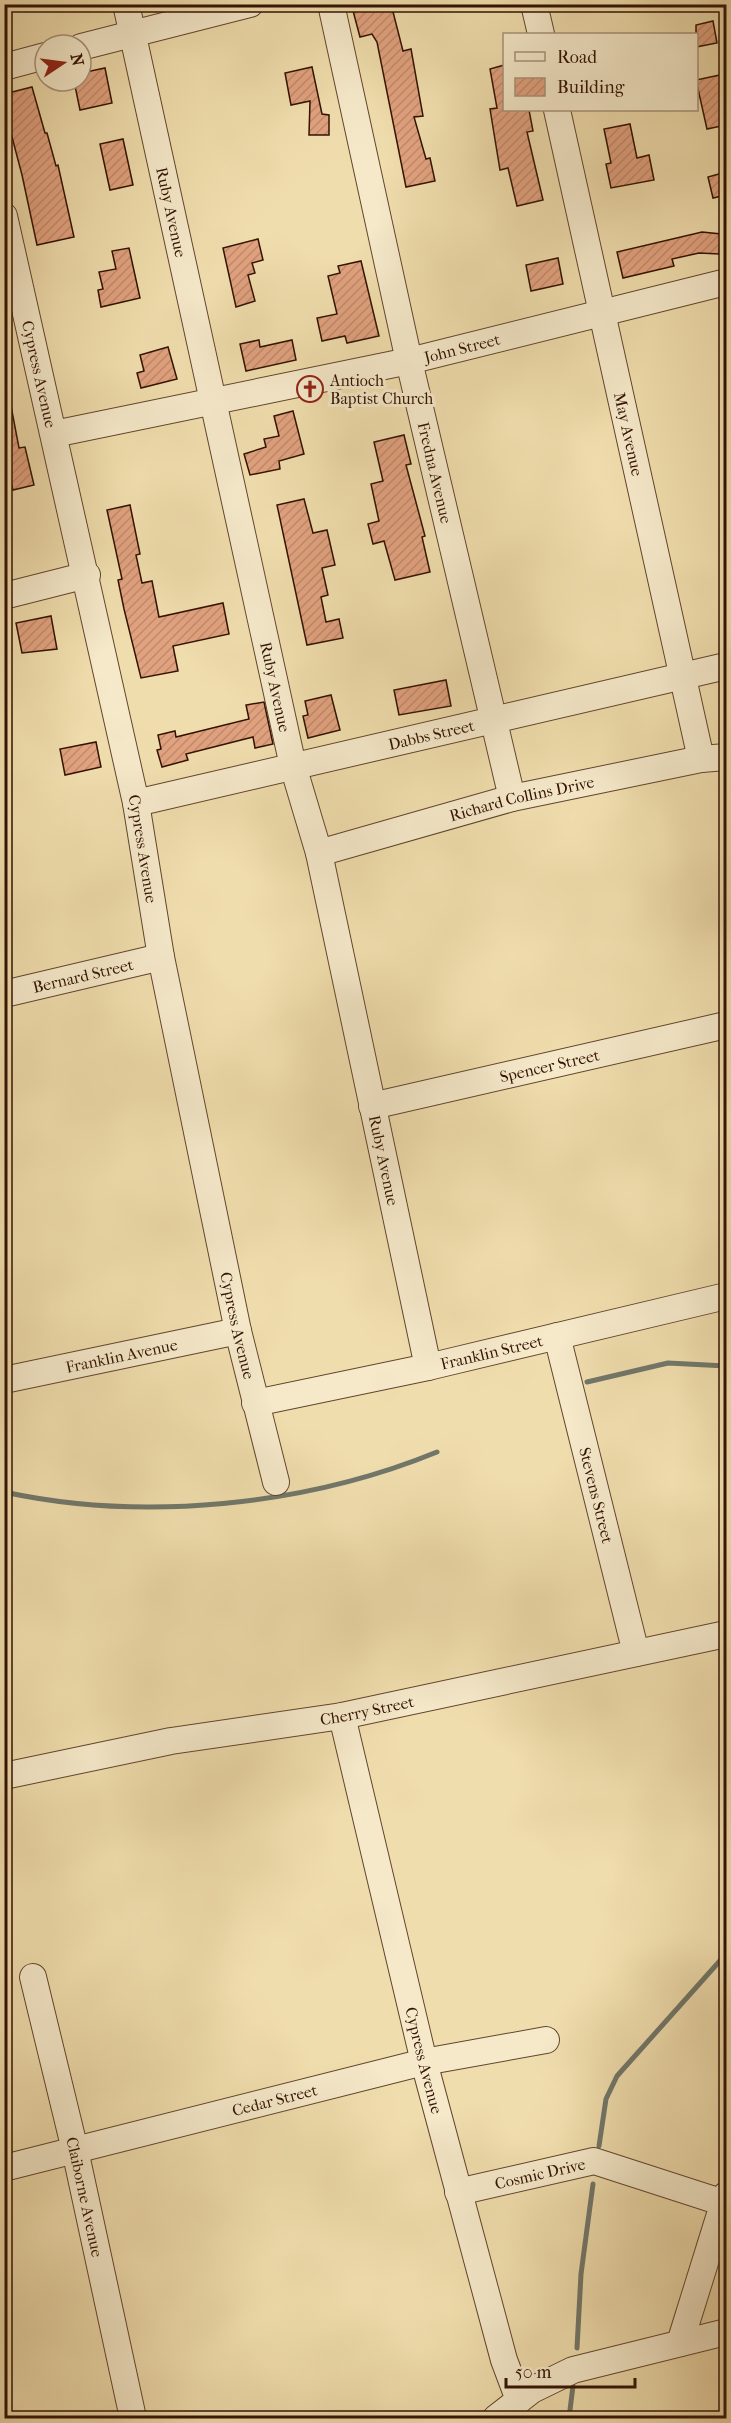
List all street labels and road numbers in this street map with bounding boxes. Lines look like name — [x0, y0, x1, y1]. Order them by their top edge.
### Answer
street label: Ruby Avenue — [152, 165, 190, 259]
street label: Cypress Avenue — [18, 319, 60, 430]
street label: John Street — [420, 330, 502, 367]
street label: May Avenue — [610, 390, 647, 478]
street label: Fredna Avenue — [414, 420, 456, 525]
street label: Ruby Avenue — [256, 640, 294, 734]
street label: Dabbs Street — [386, 716, 477, 754]
street label: Richard Collins Drive — [447, 772, 596, 825]
street label: Cypress Avenue — [124, 793, 161, 904]
street label: Bernard Street — [31, 955, 135, 997]
street label: Spencer Street — [498, 1045, 601, 1086]
street label: Ruby Avenue — [365, 1113, 403, 1207]
street label: Cypress Avenue — [216, 1270, 259, 1381]
street label: Franklin Street — [439, 1331, 545, 1374]
street label: Franklin Avenue — [64, 1335, 179, 1377]
street label: Stevens Street — [575, 1445, 617, 1545]
street label: Cherry Street — [319, 1692, 416, 1729]
street label: Cypress Avenue — [401, 2005, 446, 2116]
street label: Cedar Street — [230, 2080, 320, 2120]
street label: Claiborne Avenue — [62, 2135, 107, 2259]
street label: Cosmic Drive — [493, 2154, 587, 2193]

